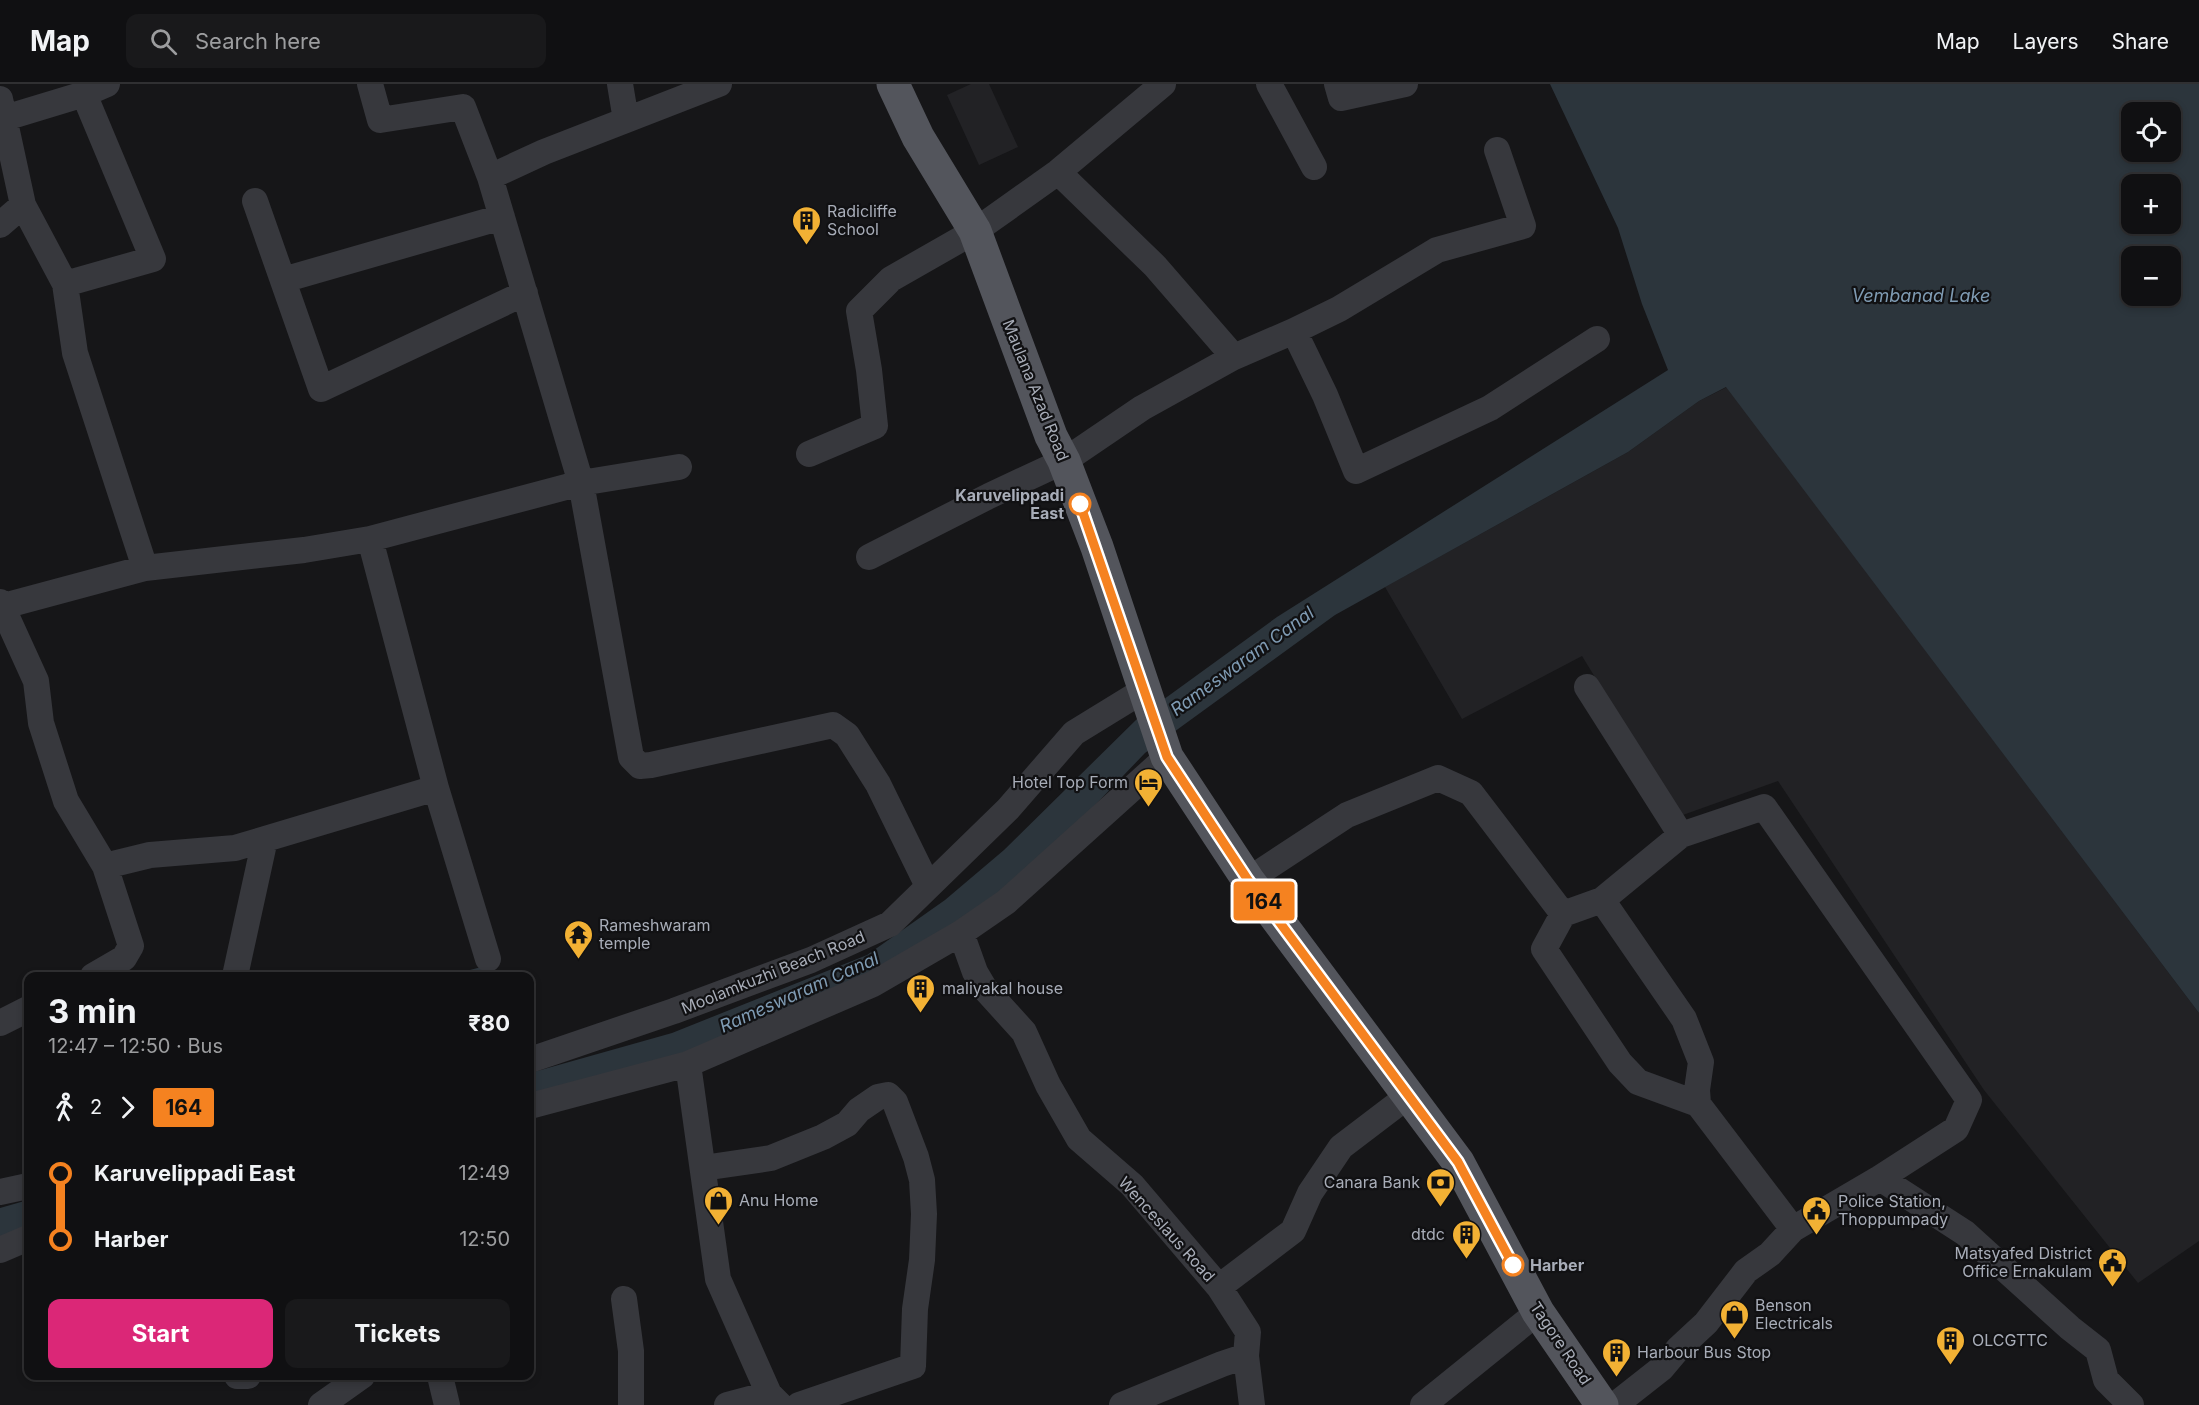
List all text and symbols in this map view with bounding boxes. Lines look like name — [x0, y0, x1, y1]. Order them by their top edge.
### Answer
search box — [126, 14, 546, 68]
text: Map — [30, 24, 90, 58]
icon: search — [147, 25, 180, 58]
text: Search here — [195, 28, 321, 54]
text: Map — [1936, 29, 1980, 54]
text: Layers — [2013, 29, 2079, 54]
text: Share — [2112, 29, 2169, 54]
map controls — [2121, 102, 2181, 306]
button: locate — [2121, 102, 2181, 162]
button: + — [2121, 174, 2181, 234]
place label: Radicliffe School — [827, 201, 897, 239]
building icon: Radicliffe School — [790, 204, 822, 246]
button: − — [2121, 246, 2181, 306]
water label: Vembanad Lake — [1852, 285, 1990, 306]
street label: Maulana Azad Road — [999, 317, 1073, 463]
place label: Karuvelippadi East — [955, 485, 1064, 523]
marker: Karuvelippadi East — [1069, 493, 1091, 515]
water label: Rameswaram Canal — [1166, 602, 1318, 720]
hotel icon: Hotel Top Form — [1133, 766, 1165, 808]
place label: Hotel Top Form — [1012, 772, 1128, 792]
line badge: 164 — [1230, 882, 1298, 920]
text: 164 — [1246, 889, 1282, 914]
place label: Rameshwaram temple — [599, 915, 711, 953]
temple icon: Rameshwaram temple — [562, 918, 594, 960]
street label: Moolamkuzhi Beach Road — [678, 926, 868, 1018]
water label: Rameswaram Canal — [716, 947, 882, 1037]
building icon: maliyakal house — [905, 972, 937, 1014]
place label: maliyakal house — [942, 978, 1063, 998]
text: 3 min — [48, 991, 137, 1031]
text: ₹80 — [468, 1010, 510, 1036]
text: 12:47 – 12:50 · Bus — [48, 1034, 223, 1058]
icon: walk — [48, 1091, 81, 1124]
icon: forward — [111, 1091, 144, 1124]
text: 2 — [90, 1095, 102, 1119]
text: 164 — [165, 1095, 202, 1120]
text: Karuvelippadi East — [94, 1160, 295, 1186]
text: 12:49 — [459, 1161, 510, 1185]
bank icon: Canara Bank — [1425, 1166, 1457, 1208]
street label: Wenceslaus Road — [1115, 1172, 1219, 1286]
place label: Canara Bank — [1324, 1172, 1420, 1192]
shop icon: Anu Home — [702, 1184, 734, 1226]
place label: Anu Home — [739, 1190, 818, 1210]
place label: Police Station, Thoppumpady — [1838, 1191, 1948, 1229]
public building icon: Police Station, Thoppumpady — [1801, 1194, 1833, 1236]
building icon: dtdc — [1450, 1218, 1482, 1260]
place label: dtdc — [1411, 1224, 1445, 1244]
text: Harber — [94, 1226, 168, 1252]
text: 12:50 — [459, 1227, 510, 1251]
place label: Matsyafed District Office Ernakulam — [1954, 1243, 2092, 1281]
public building icon: Matsyafed District Office Ernakulam — [2097, 1246, 2129, 1288]
marker: Harber — [1502, 1254, 1524, 1276]
place label: Harber — [1530, 1255, 1585, 1275]
place label: Benson Electricals — [1755, 1295, 1833, 1333]
street label: Tagore Road — [1526, 1298, 1596, 1388]
shop icon: Benson Electricals — [1718, 1298, 1750, 1340]
button: Start — [48, 1299, 273, 1368]
button: Tickets — [285, 1299, 510, 1368]
building icon: OLCGTTC — [1935, 1324, 1967, 1366]
place label: OLCGTTC — [1972, 1330, 2048, 1350]
building icon: Harbour Bus Stop — [1600, 1336, 1632, 1378]
place label: Harbour Bus Stop — [1637, 1342, 1771, 1362]

